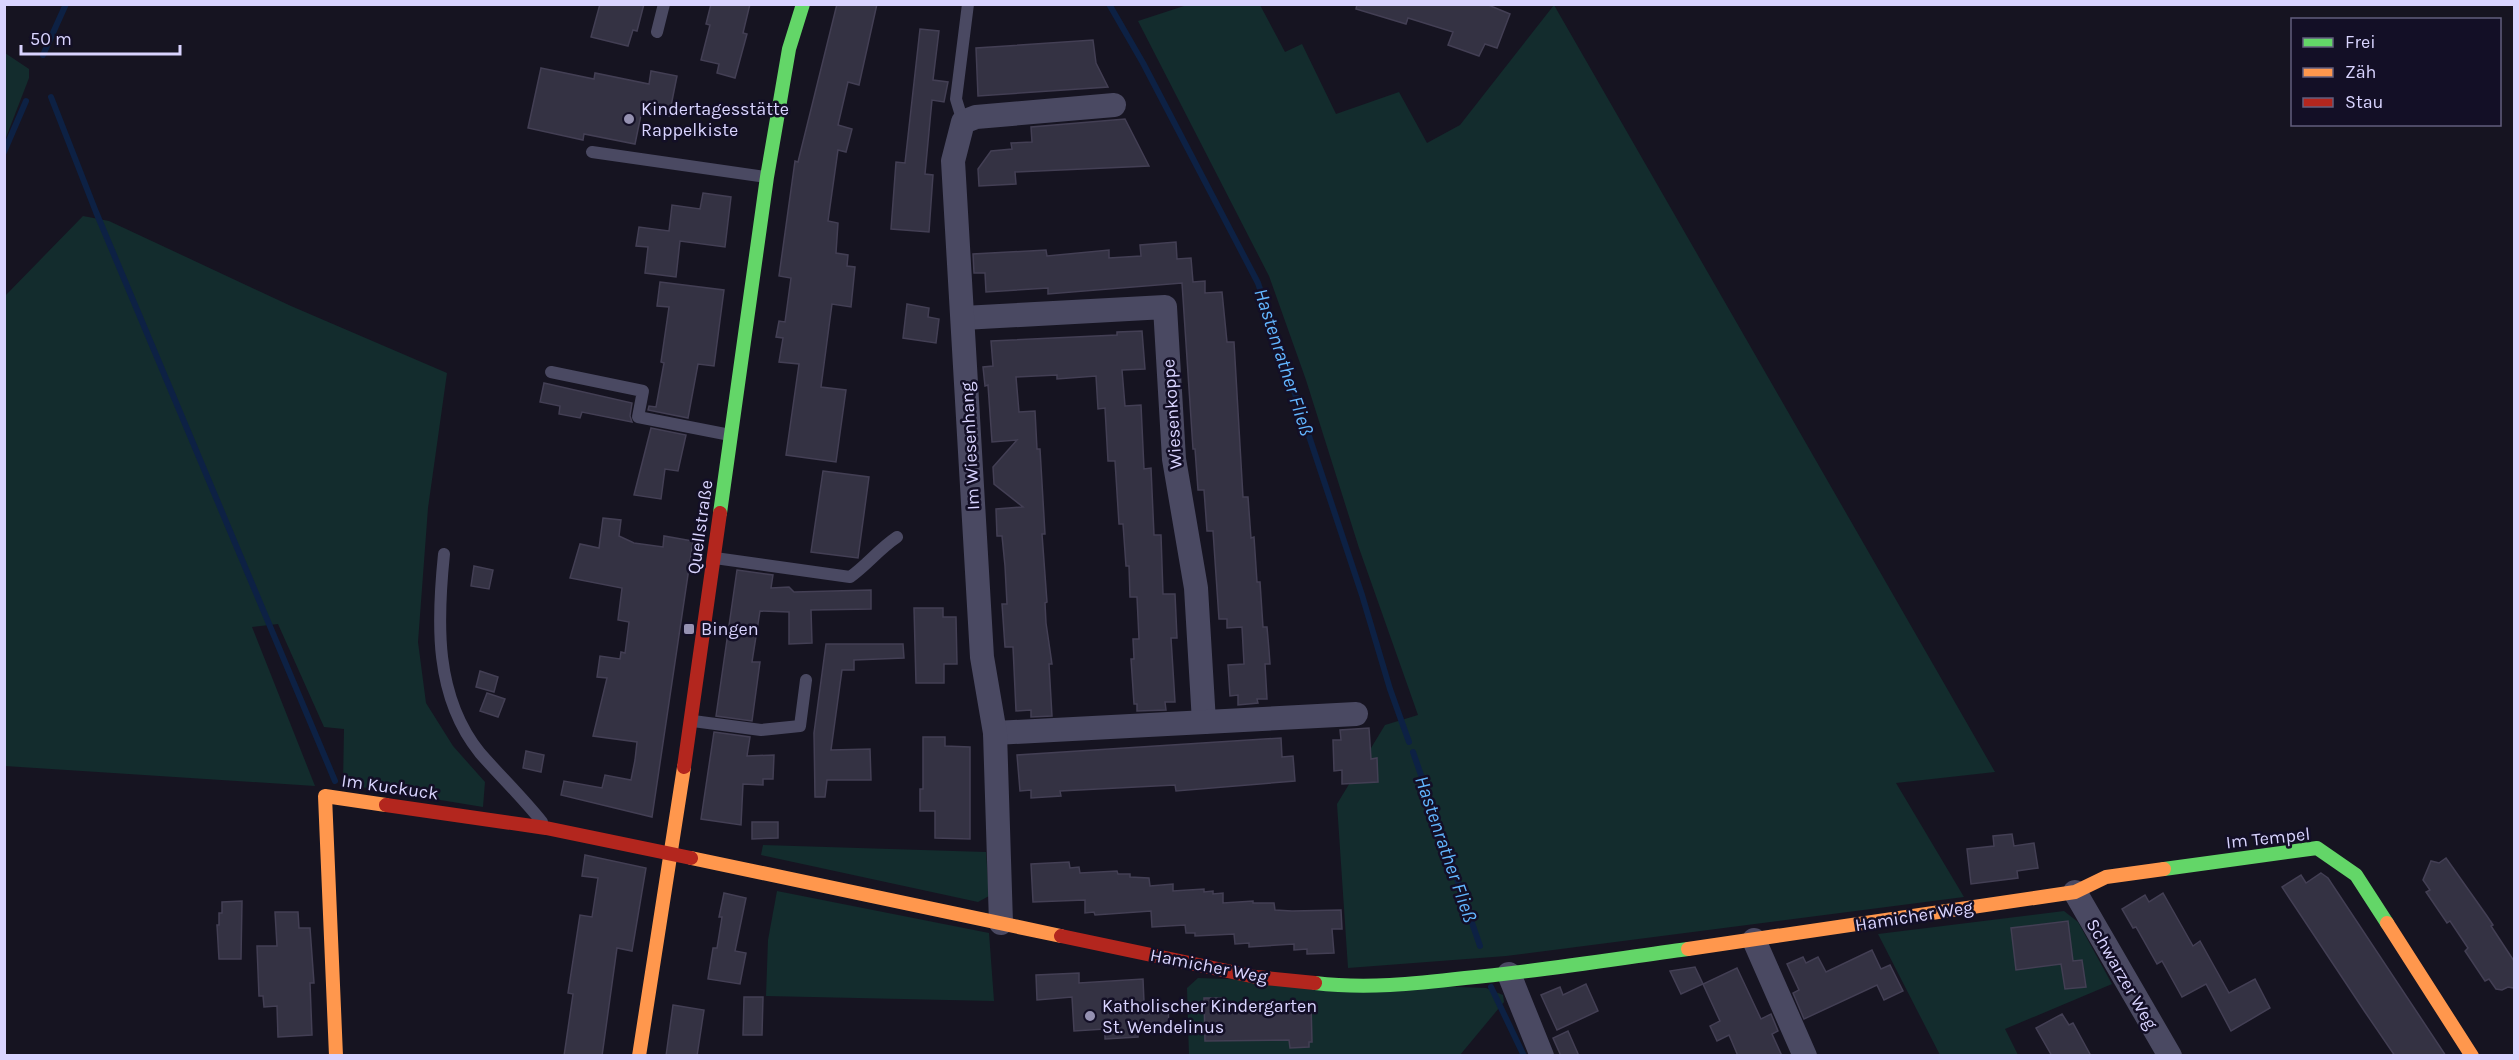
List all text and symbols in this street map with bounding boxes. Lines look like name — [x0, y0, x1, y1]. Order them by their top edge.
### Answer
scale bar — [21, 18, 180, 56]
legend — [2291, 18, 2501, 126]
text: 50 m — [30, 28, 72, 50]
text: Frei — [2345, 31, 2376, 53]
text: Zäh — [2345, 61, 2376, 83]
text: Stau — [2345, 91, 2383, 113]
place label: Kindertagesstätte Rappelkiste — [641, 98, 789, 141]
marker: Kindertagesstätte Rappelkiste — [622, 112, 636, 126]
water label: Hastenrather Fließ — [1249, 285, 1319, 439]
street label: Wiesenkoppe — [1157, 358, 1187, 470]
street label: Im Wiesenhang — [956, 381, 984, 511]
street label: Quellstraße — [683, 478, 717, 576]
place label: Bingen — [701, 618, 759, 640]
marker: Bingen — [682, 622, 696, 636]
street label: Im Kuckuck — [340, 769, 440, 805]
water label: Hastenrather Fließ — [1410, 773, 1482, 925]
street label: Im Tempel — [2225, 823, 2311, 853]
street label: Hamicher Weg — [1853, 896, 1975, 936]
street label: Schwarzer Weg — [2081, 915, 2163, 1033]
street label: Hamicher Weg — [1148, 944, 1270, 988]
place label: Katholischer Kindergarten St. Wendelinus — [1102, 995, 1317, 1038]
marker: Katholischer Kindergarten St. Wendelinus — [1083, 1009, 1097, 1023]

